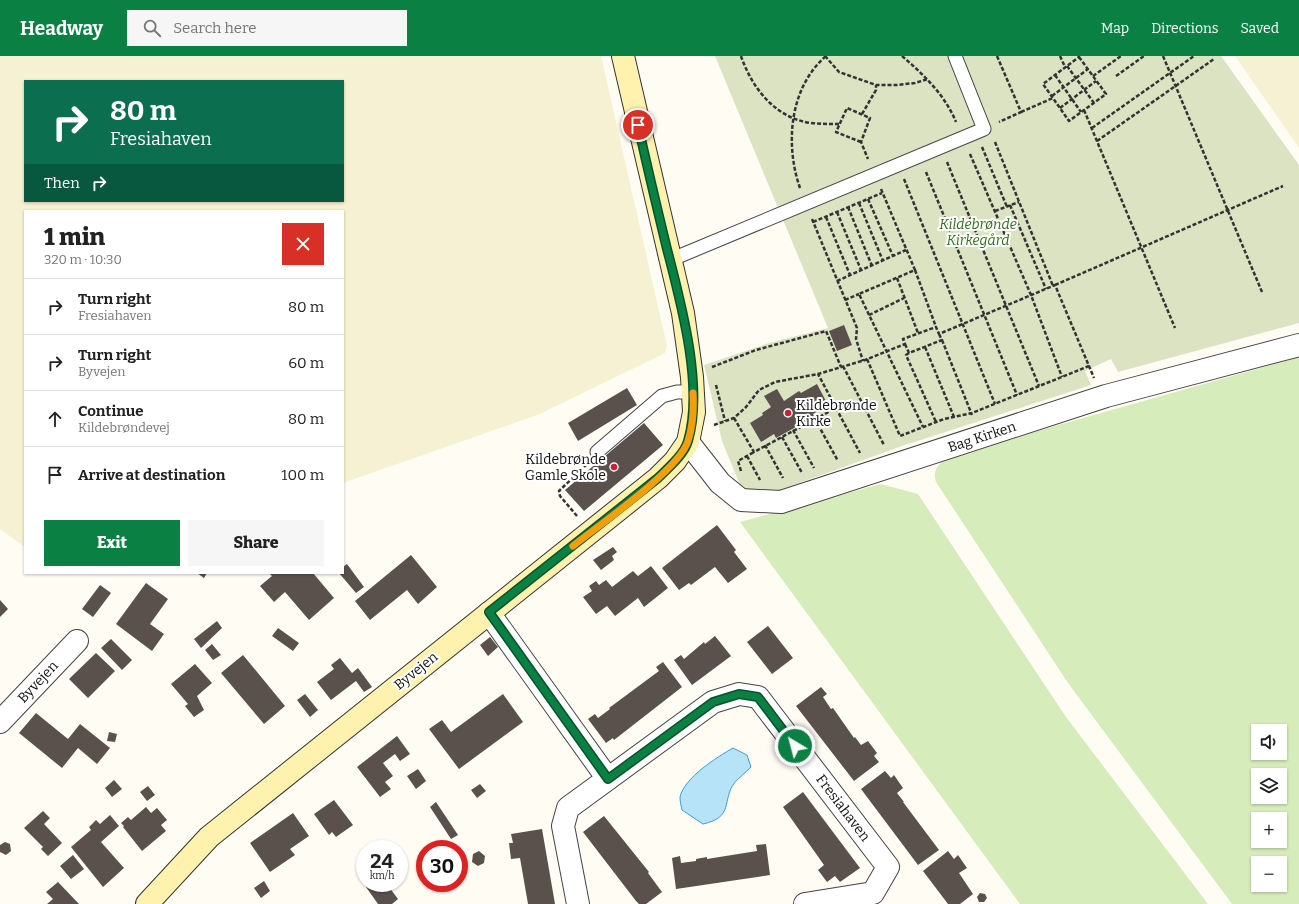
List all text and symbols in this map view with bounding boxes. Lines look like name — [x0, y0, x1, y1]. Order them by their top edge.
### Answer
search box — [127, 10, 407, 46]
text: Headway — [20, 17, 103, 40]
icon: search — [141, 17, 163, 39]
text: Search here — [173, 19, 256, 37]
text: Map — [1101, 20, 1129, 37]
text: Directions — [1151, 20, 1219, 37]
text: Saved — [1241, 20, 1279, 37]
text: 80 m — [110, 94, 176, 127]
icon: right — [44, 96, 96, 148]
pin — [621, 108, 655, 142]
icon: arrive — [627, 114, 649, 136]
text: Fresiahaven — [110, 128, 212, 150]
icon: right — [88, 172, 110, 194]
text: Then — [44, 174, 80, 192]
park label: Kildebrønde Kirkegård — [939, 216, 1017, 249]
text: 1 min — [44, 223, 105, 251]
button: close — [282, 223, 324, 265]
text: 320 m · 10:30 — [44, 252, 122, 267]
text: Turn right — [78, 290, 151, 308]
icon: right — [44, 296, 66, 318]
text: 80 m — [288, 298, 324, 316]
text: Fresiahaven — [78, 308, 152, 323]
text: Turn right — [78, 346, 151, 364]
icon: right — [44, 352, 66, 374]
text: 60 m — [288, 354, 324, 372]
text: Byvejen — [78, 364, 126, 379]
place label: Kildebrønde Kirke — [796, 397, 877, 430]
text: Continue — [78, 402, 144, 420]
icon: ahead — [44, 408, 66, 430]
marker: Kildebrønde Kirke — [783, 408, 793, 418]
text: 80 m — [288, 410, 324, 428]
street label: Bag Kirken — [946, 418, 1018, 456]
text: Kildebrøndevej — [78, 420, 170, 435]
place label: Kildebrønde Gamle Skole — [525, 451, 606, 484]
marker: Kildebrønde Gamle Skole — [609, 462, 619, 472]
icon: arrive — [44, 464, 66, 486]
text: Arrive at destination — [78, 466, 225, 484]
text: 100 m — [281, 466, 324, 484]
button: Exit — [44, 520, 180, 566]
button: Share — [188, 520, 324, 566]
street label: Byvejen — [391, 648, 441, 694]
street label: Byvejen — [14, 657, 62, 707]
map controls — [1251, 724, 1287, 892]
button: sound — [1251, 724, 1287, 760]
position arrow — [774, 725, 816, 767]
button: layers — [1251, 768, 1287, 804]
street label: Fresiahaven — [812, 771, 874, 845]
button: + — [1251, 812, 1287, 848]
speed limit sign: 30 — [416, 840, 468, 892]
text: 24 — [370, 849, 394, 873]
button: − — [1251, 856, 1287, 892]
text: km/h — [370, 870, 394, 882]

